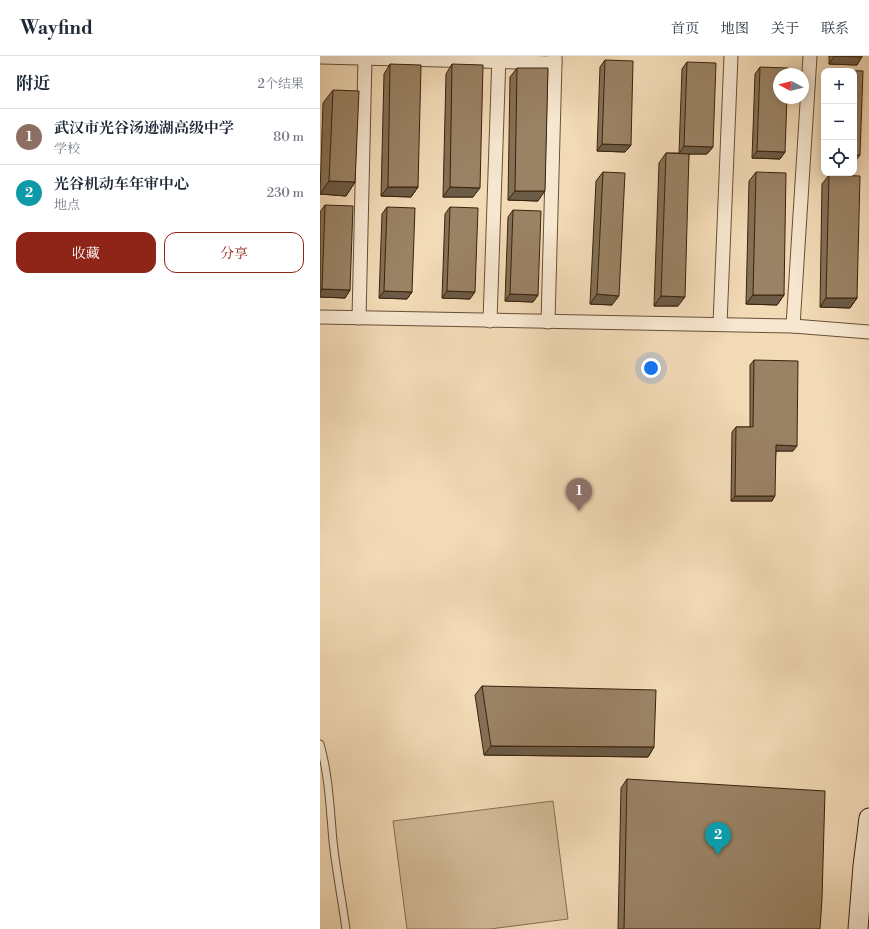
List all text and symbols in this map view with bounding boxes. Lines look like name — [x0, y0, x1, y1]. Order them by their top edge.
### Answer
text: Wayfind — [20, 16, 93, 40]
text: 首页 — [671, 20, 699, 38]
text: 地图 — [721, 20, 749, 38]
text: 关于 — [771, 20, 799, 38]
text: 联系 — [821, 20, 849, 38]
north arrow — [773, 68, 809, 104]
map controls — [821, 68, 857, 176]
button: + — [821, 68, 857, 104]
text: 附近 — [16, 73, 50, 95]
text: 2个结果 — [258, 76, 304, 92]
button: − — [821, 104, 857, 140]
text: 武汉市光谷汤逊湖高级中学 — [54, 119, 234, 138]
text: 1 — [26, 129, 32, 145]
text: 80 m — [273, 129, 304, 145]
button: locate — [821, 140, 857, 176]
text: 学校 — [54, 141, 80, 157]
text: 光谷机动车年审中心 — [54, 175, 189, 194]
text: 2 — [25, 185, 33, 201]
text: 230 m — [267, 185, 304, 201]
text: 地点 — [54, 197, 80, 213]
button: 收藏 — [16, 232, 156, 273]
button: 分享 — [164, 232, 304, 273]
your location — [641, 358, 661, 378]
pin: 1 — [566, 478, 592, 511]
pin: 2 — [705, 822, 731, 855]

